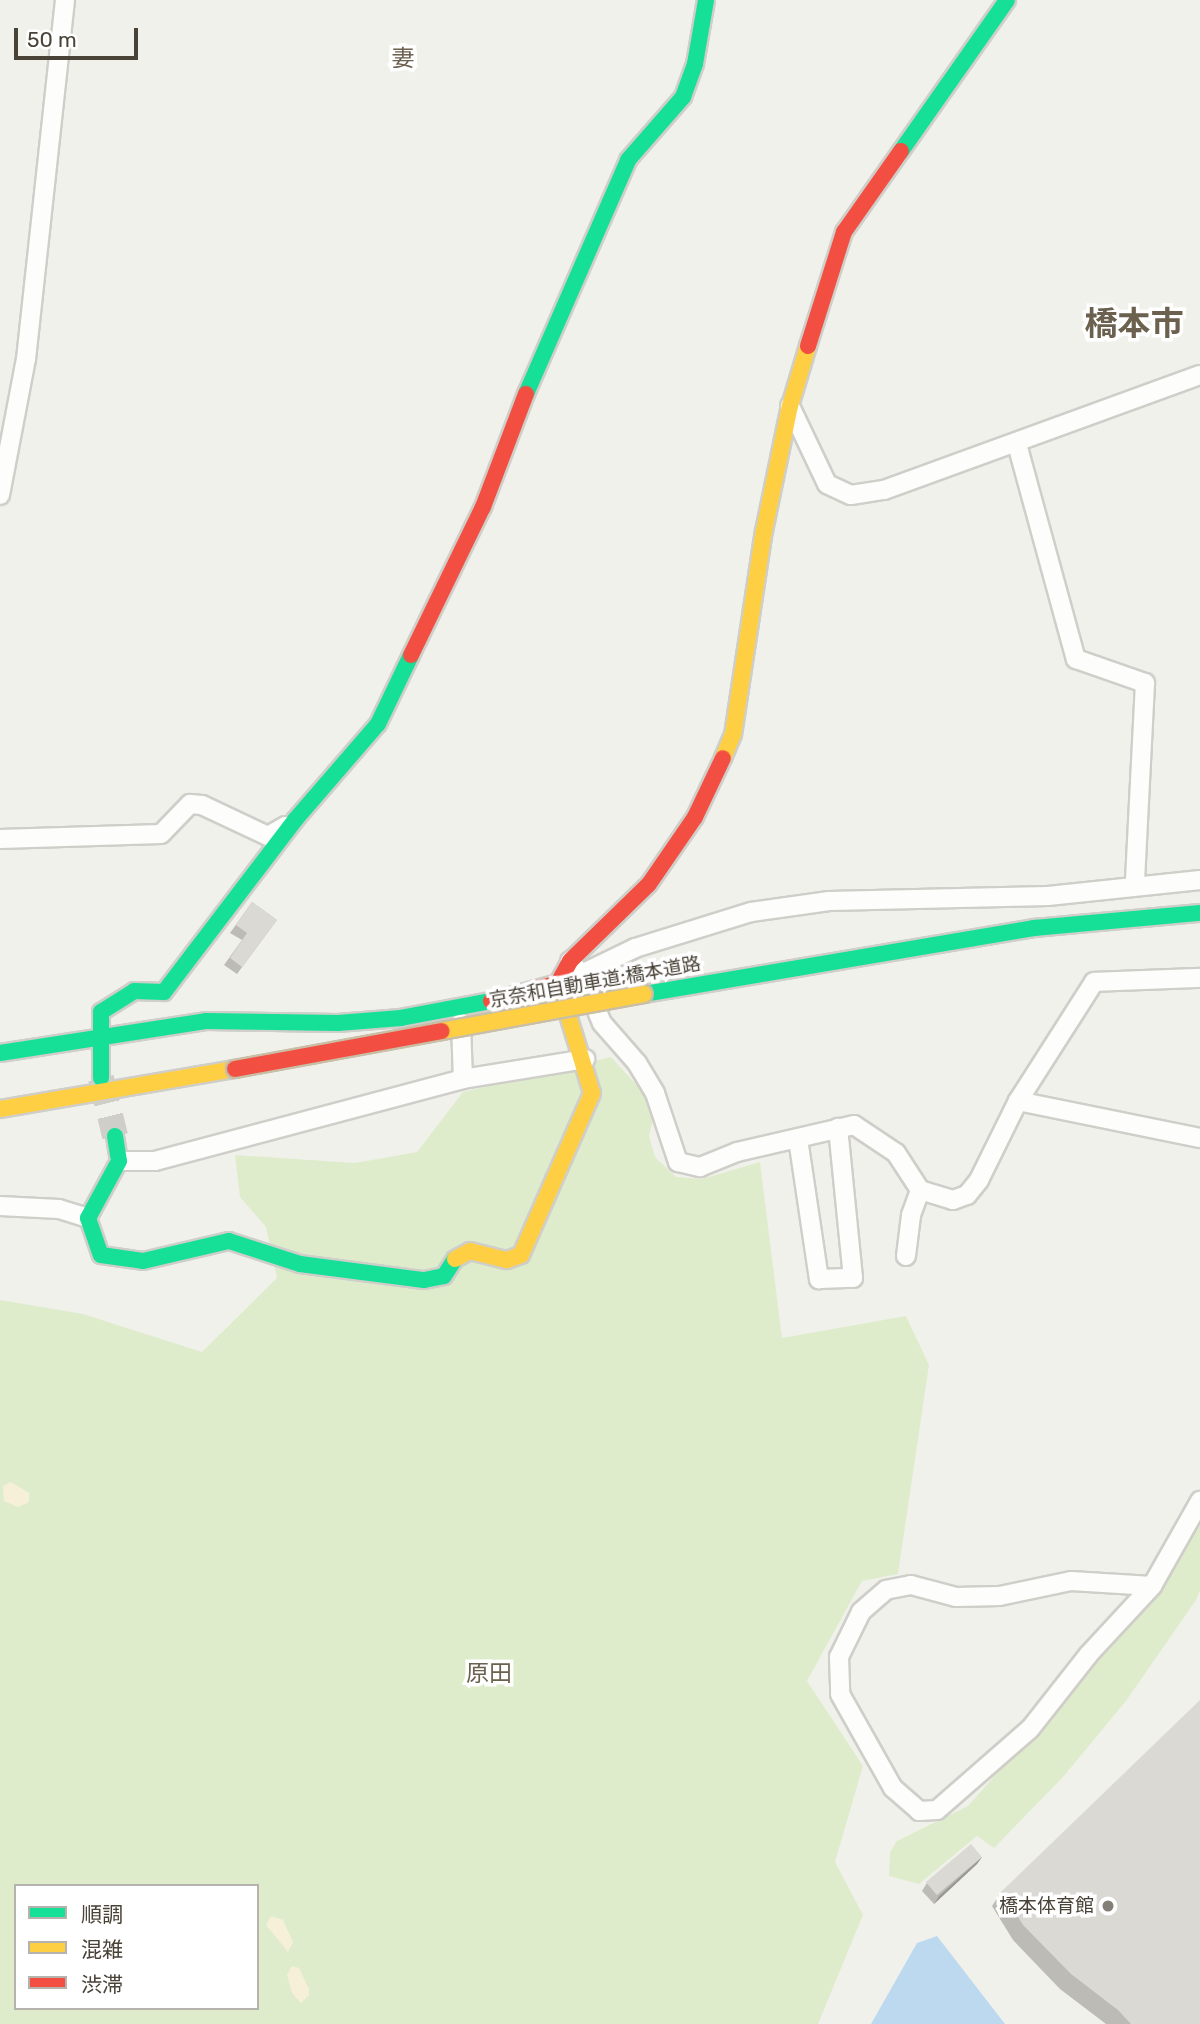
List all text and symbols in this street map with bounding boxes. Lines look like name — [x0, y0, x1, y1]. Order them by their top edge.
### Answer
scale bar — [18, 14, 142, 58]
text: 50 m — [27, 27, 77, 52]
district label: 妻 — [392, 44, 414, 72]
district label: 橋本市 — [1085, 304, 1183, 344]
street label: 京奈和自動車道;橋本道路 — [488, 952, 702, 1012]
district label: 原田 — [466, 1659, 512, 1687]
legend — [14, 1884, 259, 2010]
place label: 橋本体育館 — [999, 1895, 1094, 1917]
marker: 橋本体育館 — [1100, 1898, 1116, 1914]
text: 順調 — [81, 1902, 123, 1927]
text: 混雑 — [81, 1937, 123, 1962]
text: 渋滞 — [81, 1972, 123, 1997]

